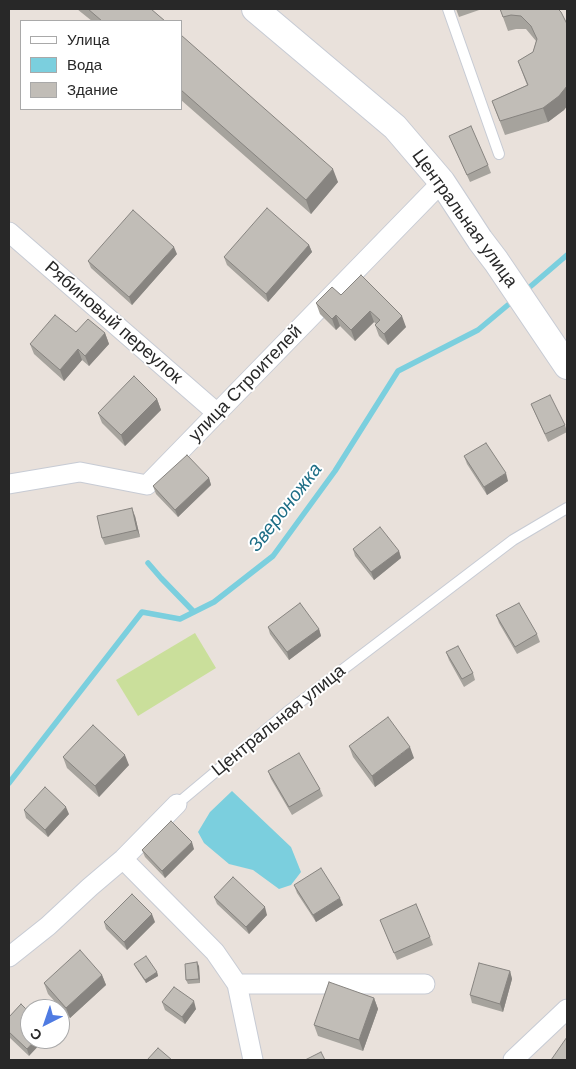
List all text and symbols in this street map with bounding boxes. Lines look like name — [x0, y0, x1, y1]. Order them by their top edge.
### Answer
legend — [20, 20, 182, 110]
text: Улица — [67, 30, 110, 50]
text: Вода — [67, 55, 102, 75]
text: Здание — [67, 80, 118, 100]
street label: Центральная улица — [407, 146, 521, 292]
street label: Рябиновый переулок — [40, 257, 186, 389]
street label: улица Строителей — [185, 321, 307, 447]
water label: Звероножка — [244, 459, 328, 557]
street label: Центральная улица — [208, 661, 350, 781]
north arrow — [20, 999, 70, 1049]
text: С — [26, 1024, 46, 1045]

